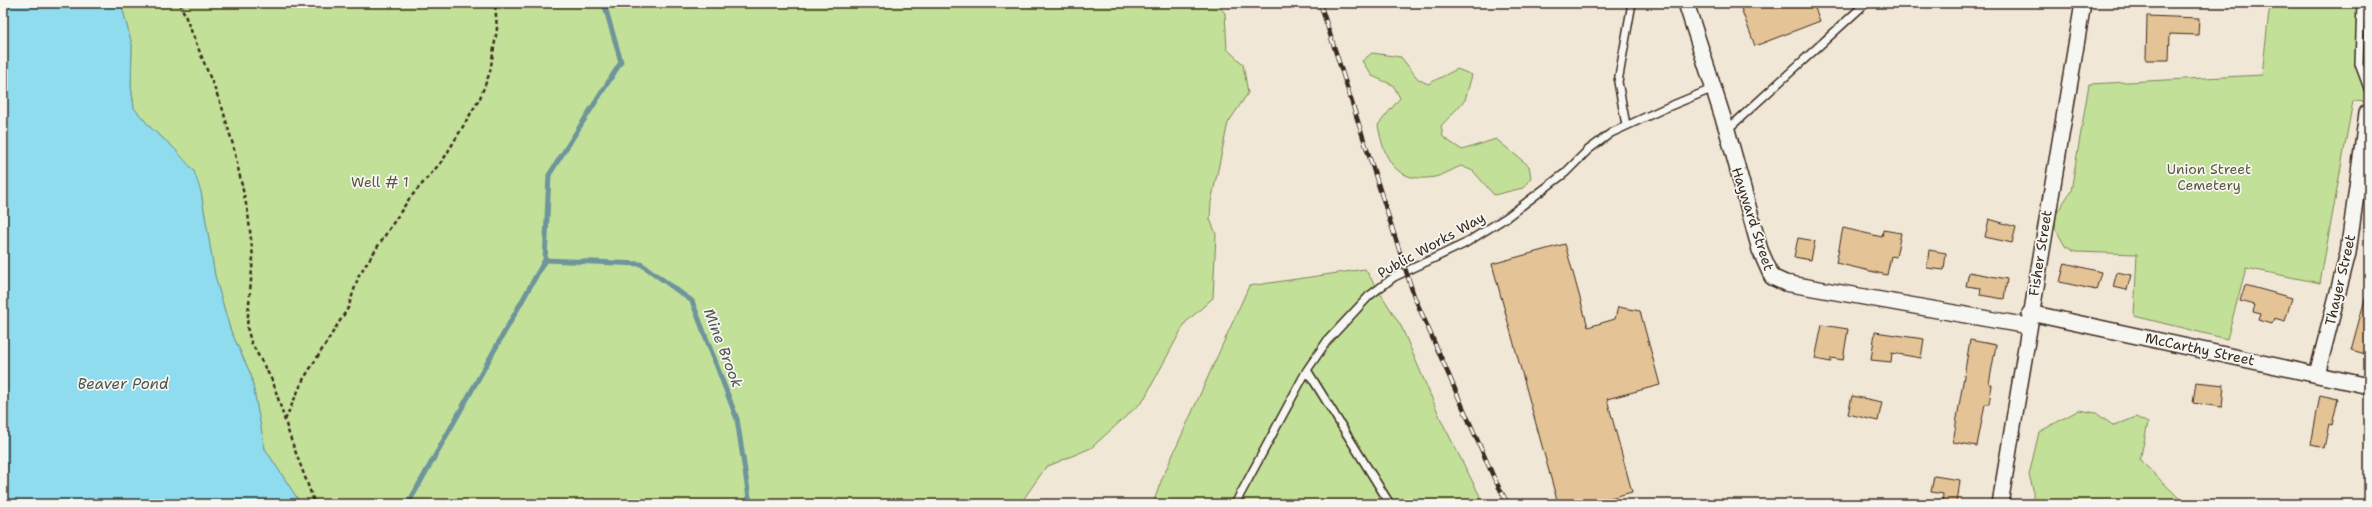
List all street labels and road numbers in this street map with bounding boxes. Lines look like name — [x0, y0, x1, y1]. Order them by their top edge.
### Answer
street label: Hayward Street — [1728, 165, 1778, 273]
street label: Public Works Way — [1374, 208, 1488, 282]
street label: Fisher Street — [2024, 209, 2056, 297]
street label: Thayer Street — [2321, 233, 2359, 327]
street label: McCarthy Street — [2144, 329, 2256, 369]

